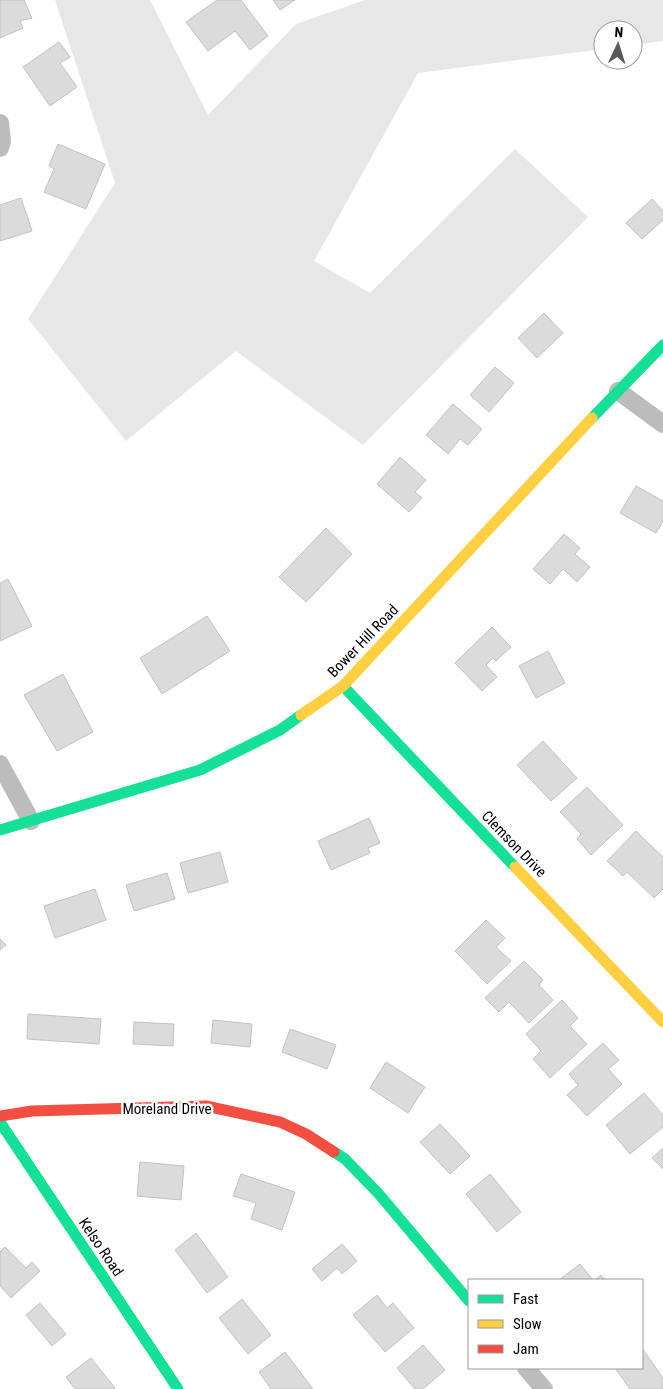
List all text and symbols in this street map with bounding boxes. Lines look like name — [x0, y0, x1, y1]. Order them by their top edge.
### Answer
north arrow — [593, 20, 643, 70]
text: N — [614, 24, 624, 40]
street label: Bower Hill Road — [324, 601, 402, 681]
street label: Clemson Drive — [478, 807, 550, 881]
street label: Moreland Drive — [122, 1100, 212, 1118]
street label: Kelso Road — [75, 1214, 127, 1280]
legend — [468, 1279, 643, 1369]
text: Fast — [513, 1290, 538, 1308]
text: Slow — [513, 1315, 542, 1333]
text: Jam — [513, 1340, 539, 1358]

